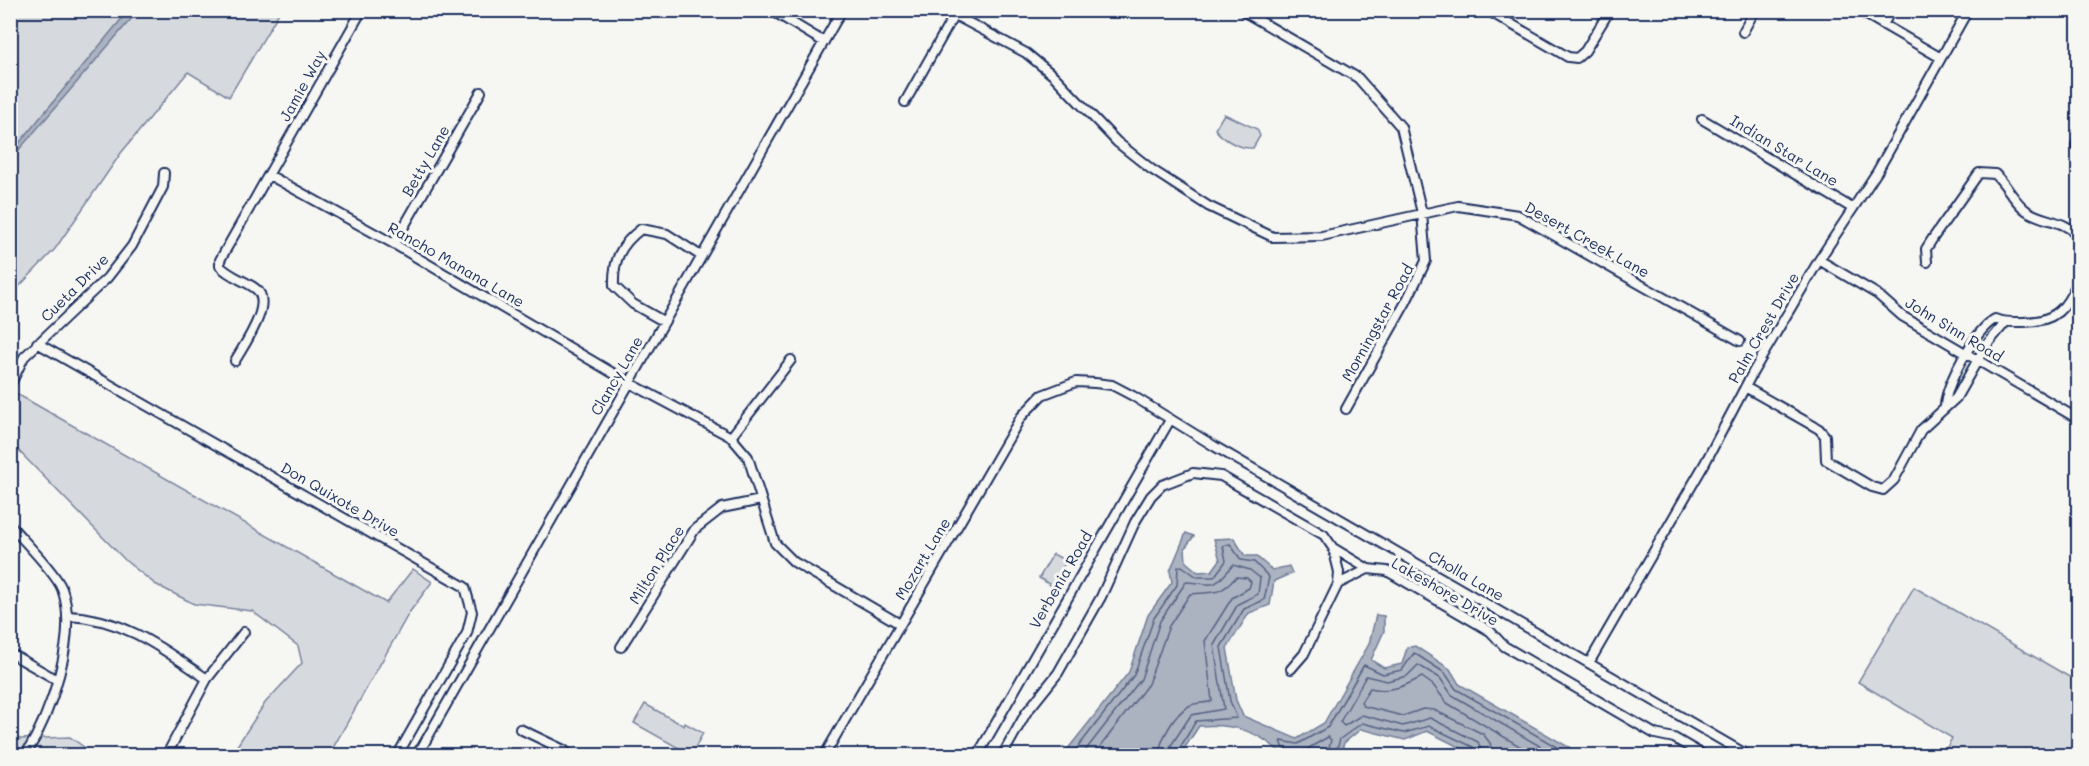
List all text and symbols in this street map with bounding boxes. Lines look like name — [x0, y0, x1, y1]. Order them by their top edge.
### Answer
street label: Jamie Way — [274, 46, 330, 125]
street label: Indian Star Lane — [1727, 110, 1842, 190]
street label: Betty Lane — [397, 121, 454, 200]
street label: Desert Creek Lane — [1522, 197, 1653, 282]
street label: Rancho Manana Lane — [385, 217, 528, 311]
street label: Cueta Drive — [36, 249, 113, 326]
street label: Morningstar Road — [1337, 260, 1418, 385]
street label: Palm Crest Drive — [1723, 268, 1803, 387]
street label: John Sinn Road — [1902, 292, 2007, 366]
street label: Clancy Lane — [585, 332, 647, 419]
street label: Don Quixote Drive — [278, 457, 403, 541]
street label: Mozart Lane — [890, 514, 954, 603]
street label: Milton Place — [624, 521, 688, 608]
street label: Verbenia Road — [1024, 527, 1096, 632]
street label: Cholla Lane — [1425, 545, 1508, 605]
street label: Lakeshore Drive — [1388, 552, 1503, 630]

